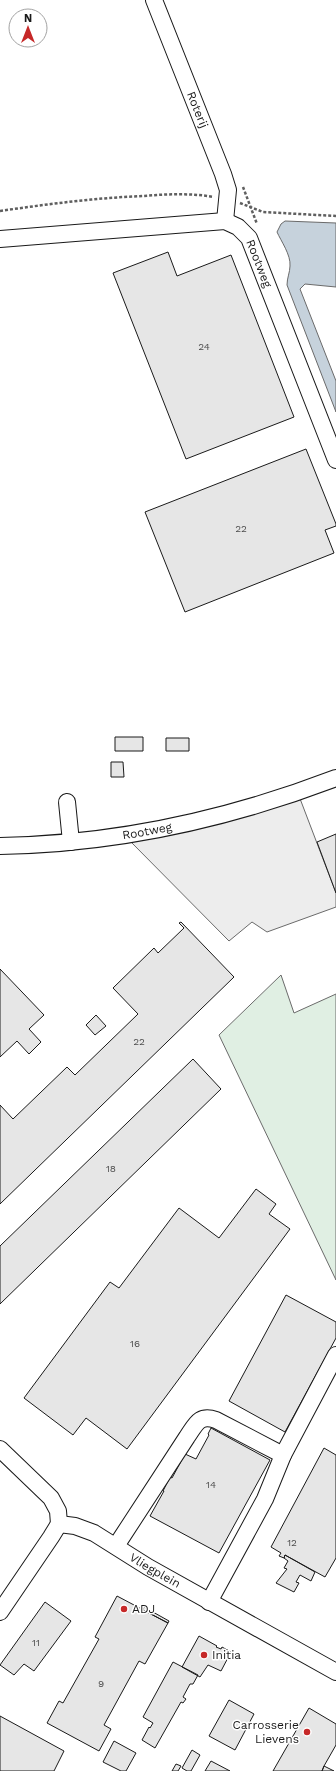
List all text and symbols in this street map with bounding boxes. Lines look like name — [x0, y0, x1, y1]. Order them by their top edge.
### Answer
north arrow — [8, 8, 48, 48]
text: N — [24, 12, 32, 25]
street label: Roterij — [184, 89, 211, 130]
street label: Rootweg — [243, 238, 275, 290]
house number: 24 — [198, 341, 210, 352]
house number: 22 — [235, 523, 247, 534]
street label: Rootweg — [121, 819, 174, 842]
house number: 22 — [133, 1036, 145, 1047]
house number: 18 — [106, 1163, 116, 1174]
house number: 16 — [130, 1338, 140, 1349]
house number: 14 — [206, 1479, 216, 1490]
house number: 12 — [287, 1537, 297, 1548]
street label: Vliegplein — [127, 1550, 183, 1591]
place label: ADJ — [132, 1602, 155, 1616]
marker: ADJ — [119, 1604, 129, 1614]
house number: 11 — [32, 1637, 40, 1648]
place label: Initia — [212, 1648, 241, 1662]
marker: Initia — [199, 1650, 209, 1660]
house number: 9 — [98, 1678, 104, 1689]
place label: Carrosserie Lievens — [233, 1718, 299, 1746]
marker: Carrosserie Lievens — [302, 1727, 312, 1737]

